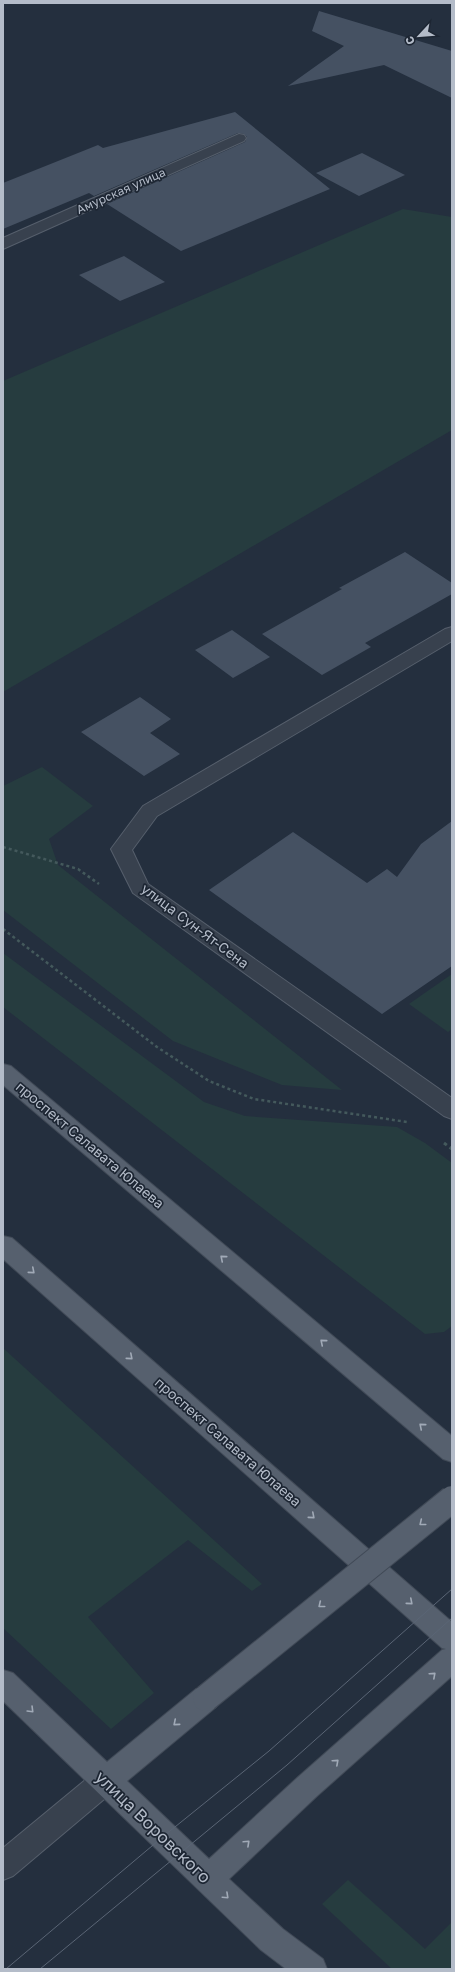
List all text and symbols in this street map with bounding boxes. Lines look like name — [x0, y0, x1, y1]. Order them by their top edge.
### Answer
north arrow — [399, 16, 439, 56]
text: С — [402, 34, 417, 47]
street label: Амурская улица — [74, 164, 168, 217]
street label: улица Сун-Ят-Сена — [138, 880, 253, 972]
street label: проспект Салавата Юлаева — [13, 1078, 168, 1212]
one-way arrow — [221, 1256, 228, 1263]
one-way arrow — [28, 1266, 35, 1273]
one-way arrow — [320, 1339, 327, 1346]
one-way arrow — [125, 1352, 133, 1359]
street label: проспект Салавата Юлаева — [152, 1374, 305, 1510]
one-way arrow — [420, 1423, 427, 1430]
one-way arrow — [307, 1512, 315, 1519]
one-way arrow — [419, 1519, 426, 1526]
one-way arrow — [405, 1597, 412, 1604]
one-way arrow — [318, 1601, 325, 1608]
one-way arrow — [429, 1673, 436, 1680]
one-way arrow — [26, 1705, 34, 1713]
one-way arrow — [174, 1718, 181, 1725]
one-way arrow — [331, 1759, 339, 1766]
street label: улица Воровского — [91, 1766, 216, 1887]
one-way arrow — [242, 1841, 249, 1848]
one-way arrow — [221, 1892, 229, 1899]

